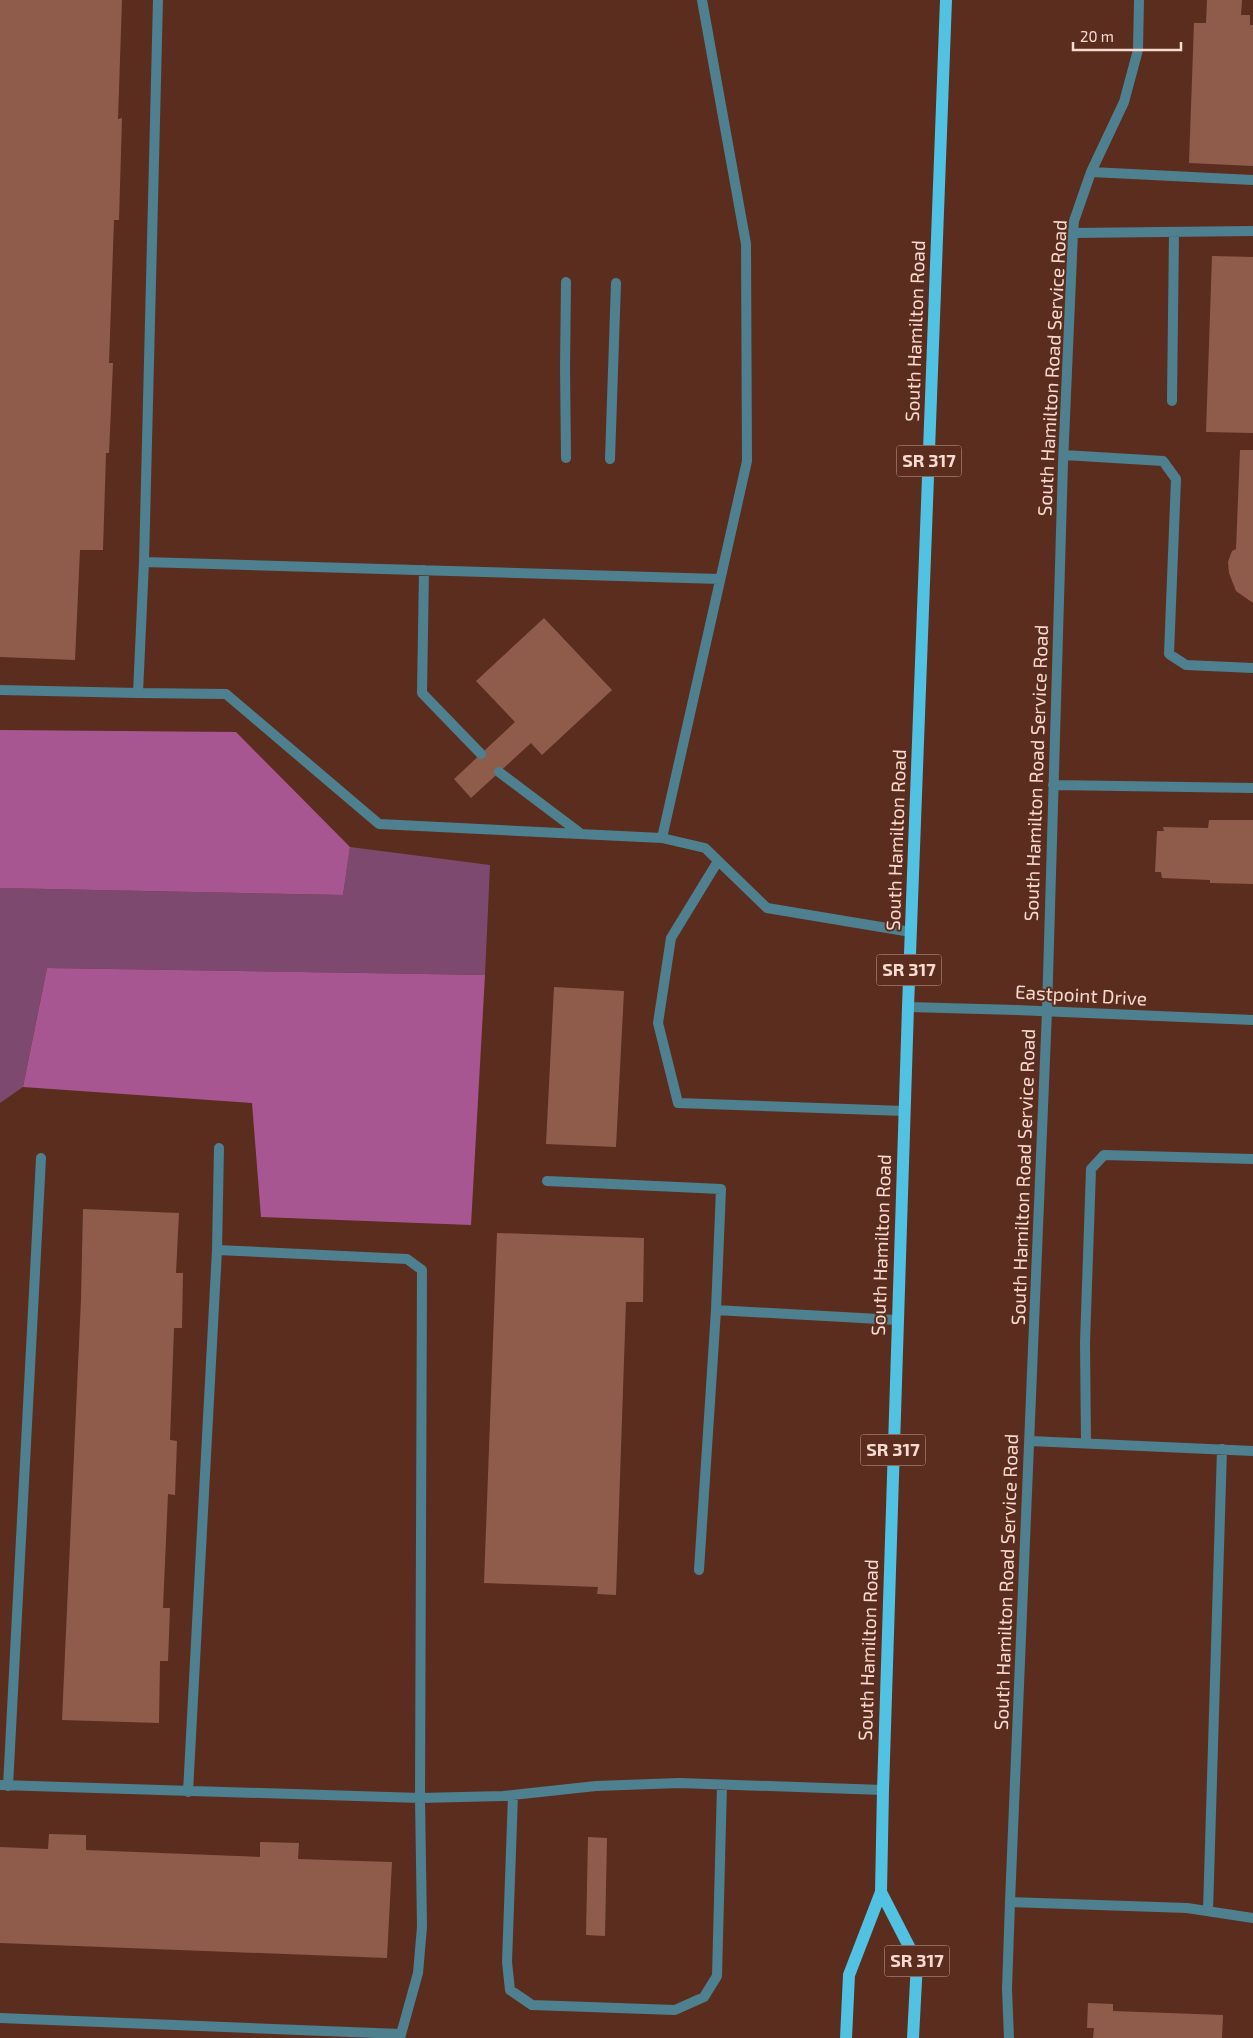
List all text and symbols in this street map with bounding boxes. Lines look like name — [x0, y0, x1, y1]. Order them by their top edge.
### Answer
scale bar — [1073, 20, 1180, 52]
text: 20 m — [1080, 27, 1114, 45]
street label: South Hamilton Road Service Road — [1032, 219, 1071, 517]
street label: South Hamilton Road — [900, 240, 929, 422]
road number: SR 317 — [896, 446, 962, 476]
street label: South Hamilton Road Service Road — [1019, 624, 1052, 922]
street label: South Hamilton Road — [881, 749, 910, 931]
road number: SR 317 — [876, 954, 942, 986]
street label: Eastpoint Drive — [1014, 980, 1148, 1009]
street label: South Hamilton Road Service Road — [1006, 1028, 1039, 1326]
street label: South Hamilton Road — [866, 1154, 895, 1336]
street label: South Hamilton Road Service Road — [989, 1433, 1022, 1731]
road number: SR 317 — [860, 1434, 926, 1466]
street label: South Hamilton Road — [853, 1559, 882, 1741]
road number: SR 317 — [884, 1945, 950, 1976]

